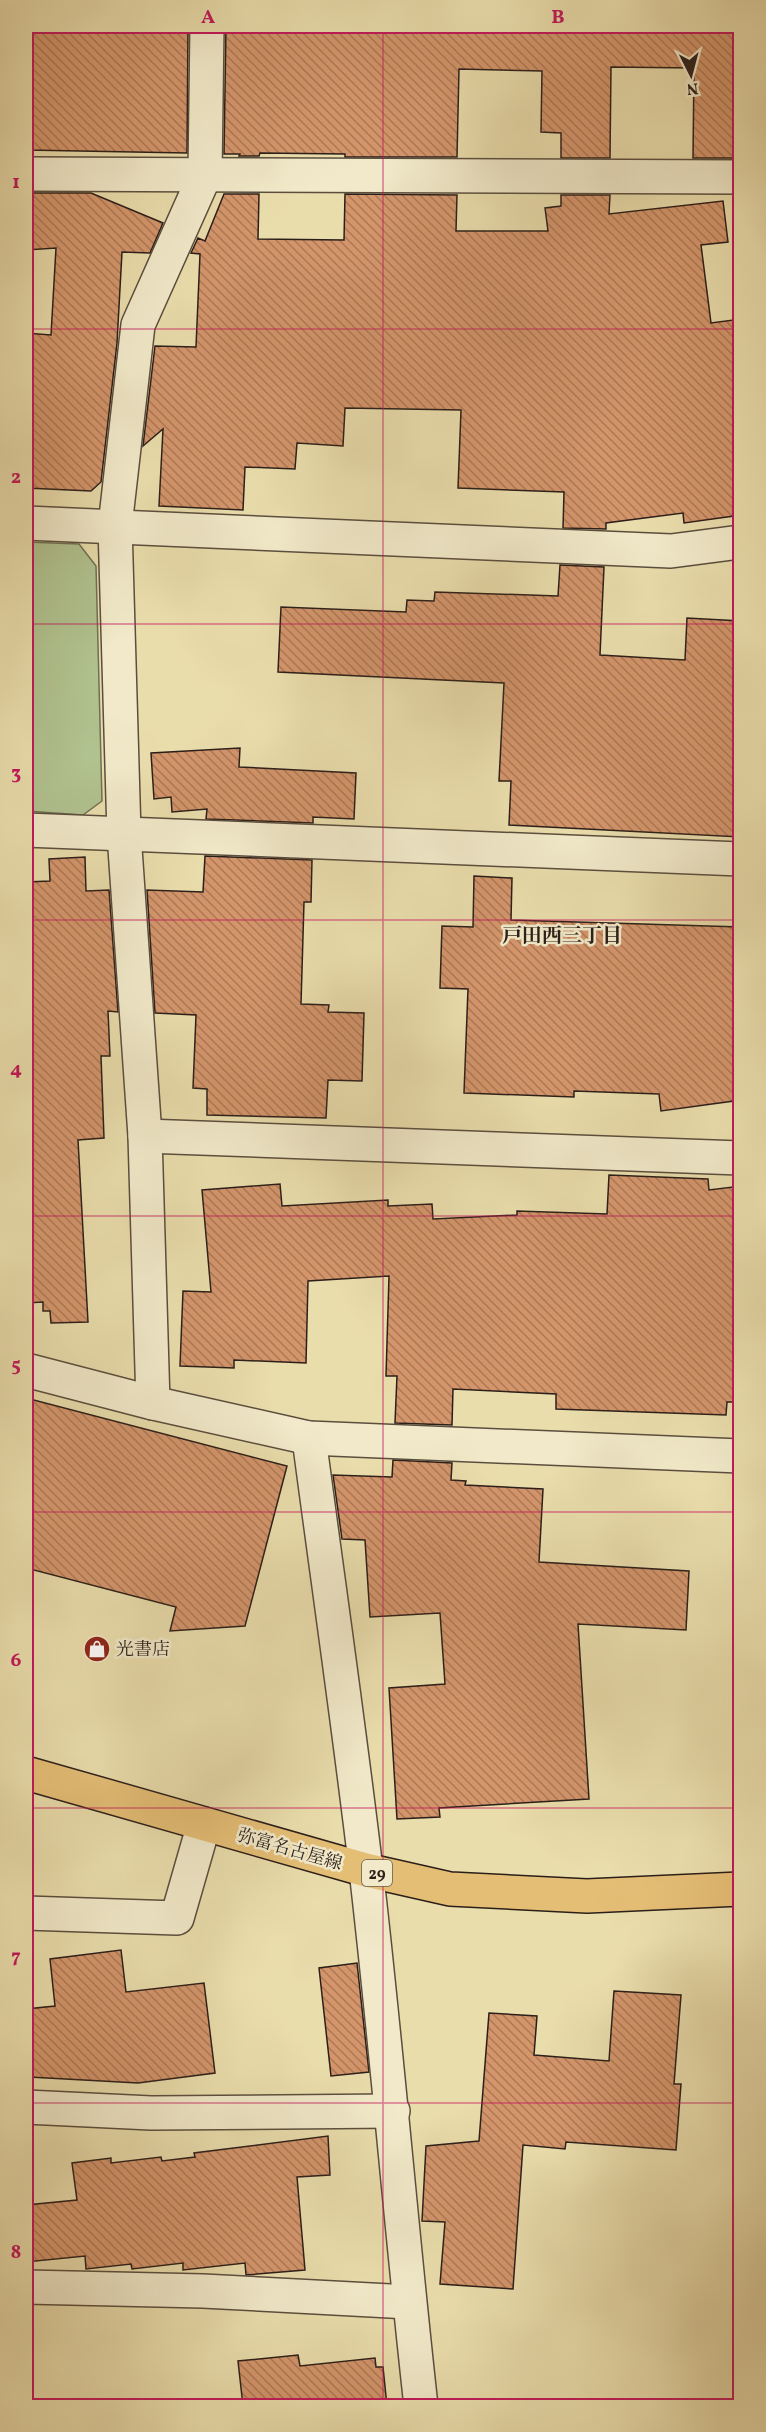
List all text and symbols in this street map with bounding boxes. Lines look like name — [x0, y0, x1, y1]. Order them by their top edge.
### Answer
text: A — [201, 4, 215, 32]
text: B — [551, 4, 565, 32]
north arrow — [661, 45, 721, 105]
text: N — [685, 76, 699, 100]
text: 1 — [12, 169, 20, 197]
text: 2 — [11, 464, 21, 492]
text: 3 — [11, 760, 21, 788]
district label: 戸田西三丁目 — [502, 923, 622, 951]
text: 4 — [10, 1056, 22, 1084]
text: 5 — [11, 1352, 21, 1380]
shop icon: 光書店 — [82, 1634, 112, 1664]
place label: 光書店 — [116, 1638, 170, 1663]
text: 6 — [11, 1647, 22, 1675]
street label: 弥富名古屋線 — [234, 1824, 345, 1877]
road number: 29 — [362, 1860, 392, 1886]
text: 7 — [11, 1943, 21, 1971]
text: 8 — [11, 2239, 21, 2267]

